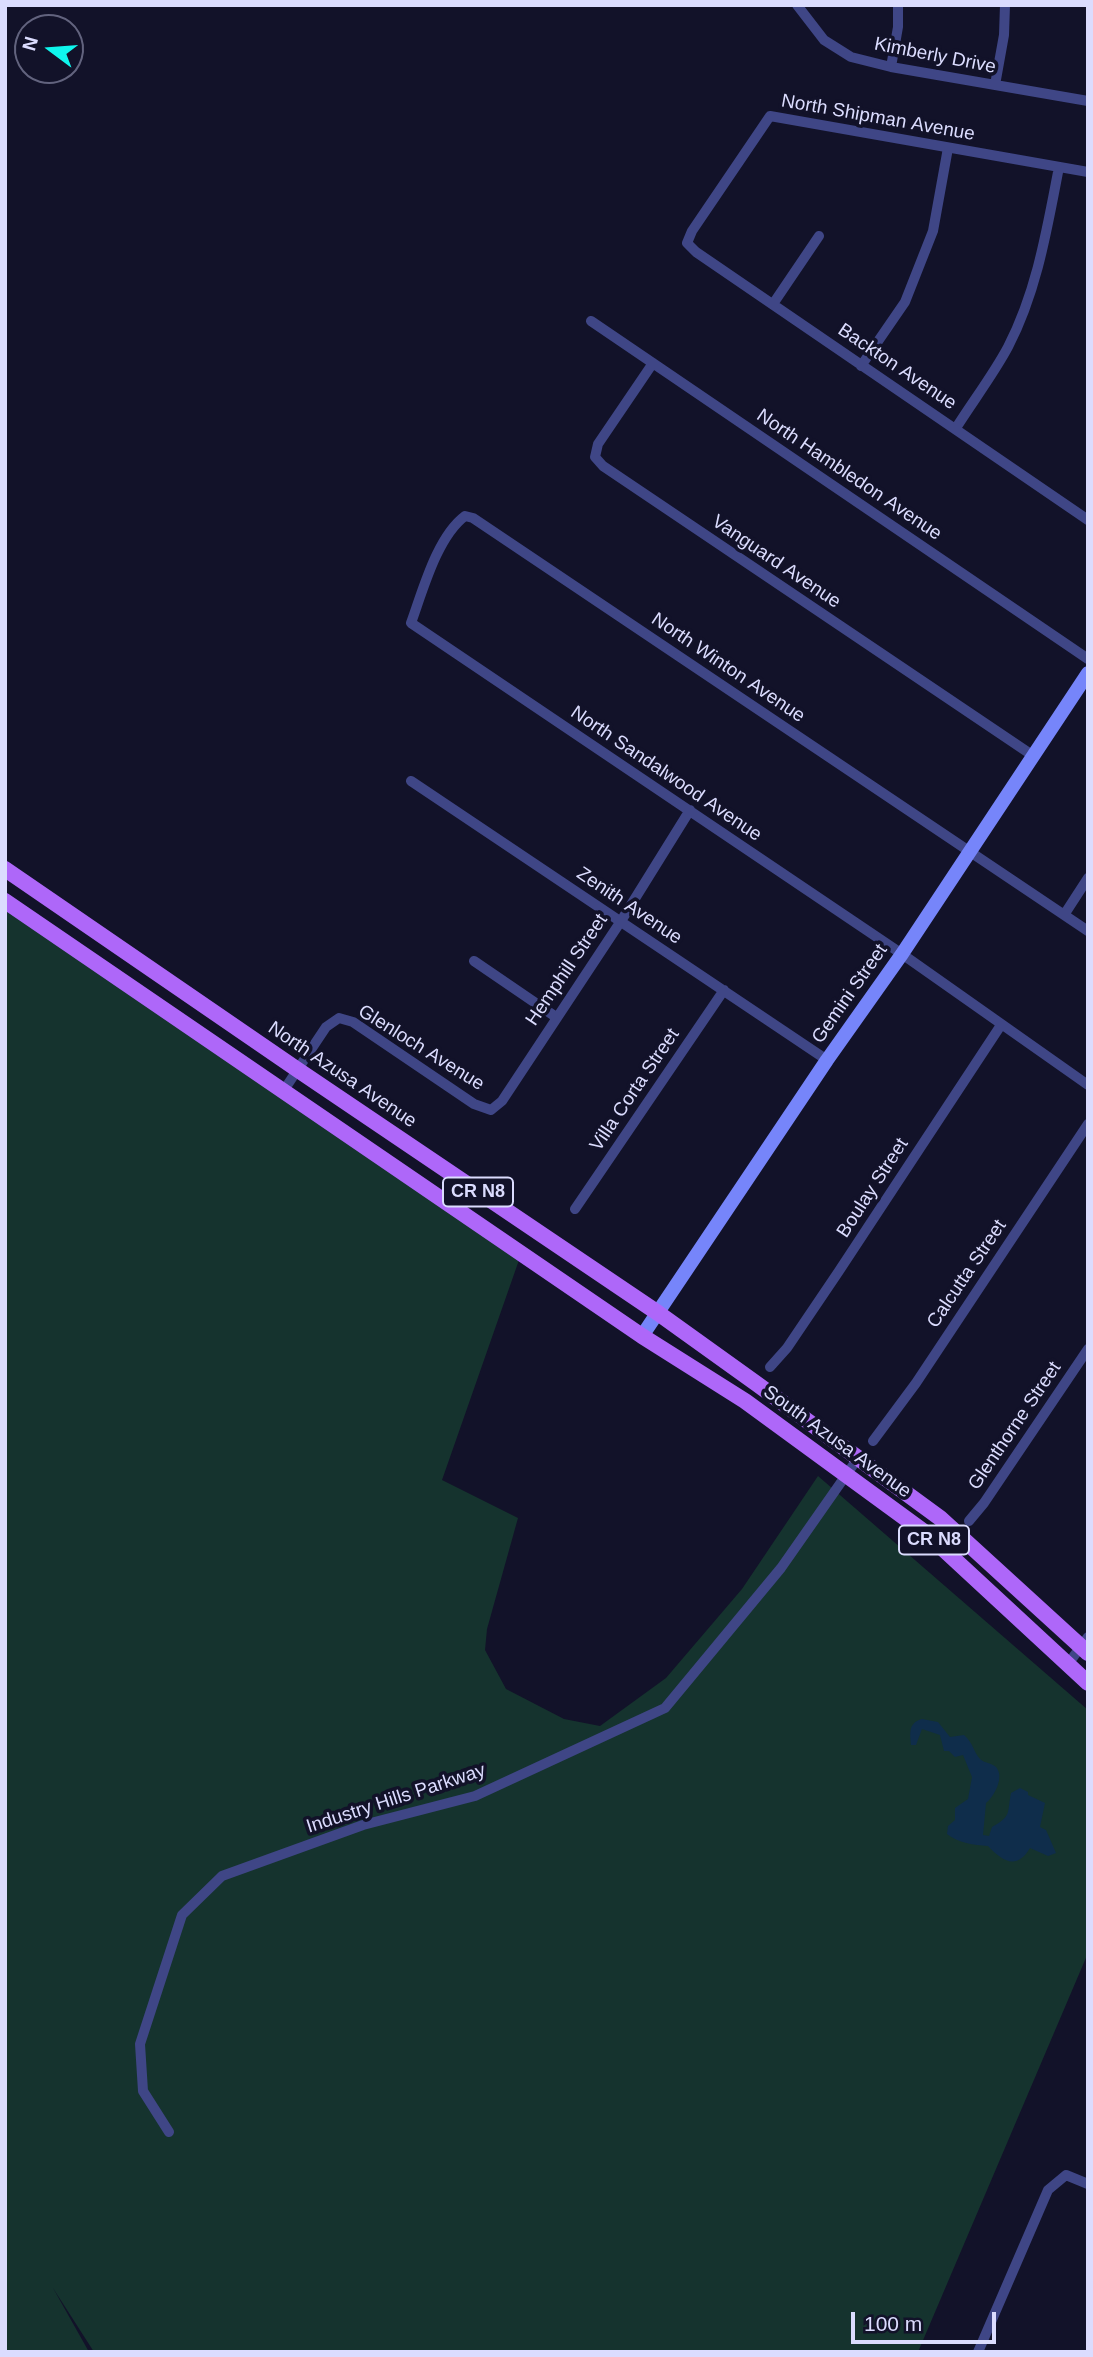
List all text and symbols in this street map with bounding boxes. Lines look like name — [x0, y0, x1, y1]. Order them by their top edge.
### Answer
north arrow — [14, 14, 84, 84]
street label: Kimberly Drive — [872, 33, 998, 79]
text: N — [18, 34, 42, 53]
street label: North Shipman Avenue — [779, 90, 977, 146]
street label: Backton Avenue — [833, 319, 961, 415]
street label: North Hambledon Avenue — [752, 405, 946, 545]
street label: Vanguard Avenue — [707, 511, 845, 613]
street label: North Winton Avenue — [647, 608, 809, 728]
street label: North Sandalwood Avenue — [566, 701, 766, 847]
street label: Zenith Avenue — [572, 862, 686, 950]
street label: Hemphill Street — [521, 910, 613, 1030]
street label: Gemini Street — [807, 940, 893, 1048]
street label: Glenloch Avenue — [354, 1000, 488, 1096]
street label: North Azusa Avenue — [264, 1017, 420, 1133]
street label: Villa Corta Street — [585, 1024, 685, 1156]
street label: Boulay Street — [832, 1134, 914, 1242]
road number: CR N8 — [443, 1177, 513, 1206]
street label: Calcutta Street — [922, 1216, 1012, 1332]
street label: Glenthorne Street — [964, 1357, 1066, 1495]
street label: South Azusa Avenue — [759, 1381, 915, 1503]
road number: CR N8 — [899, 1526, 969, 1554]
street label: Industry Hills Parkway — [304, 1759, 488, 1839]
scale bar — [855, 2298, 1000, 2342]
text: 100 m — [864, 2312, 922, 2335]

